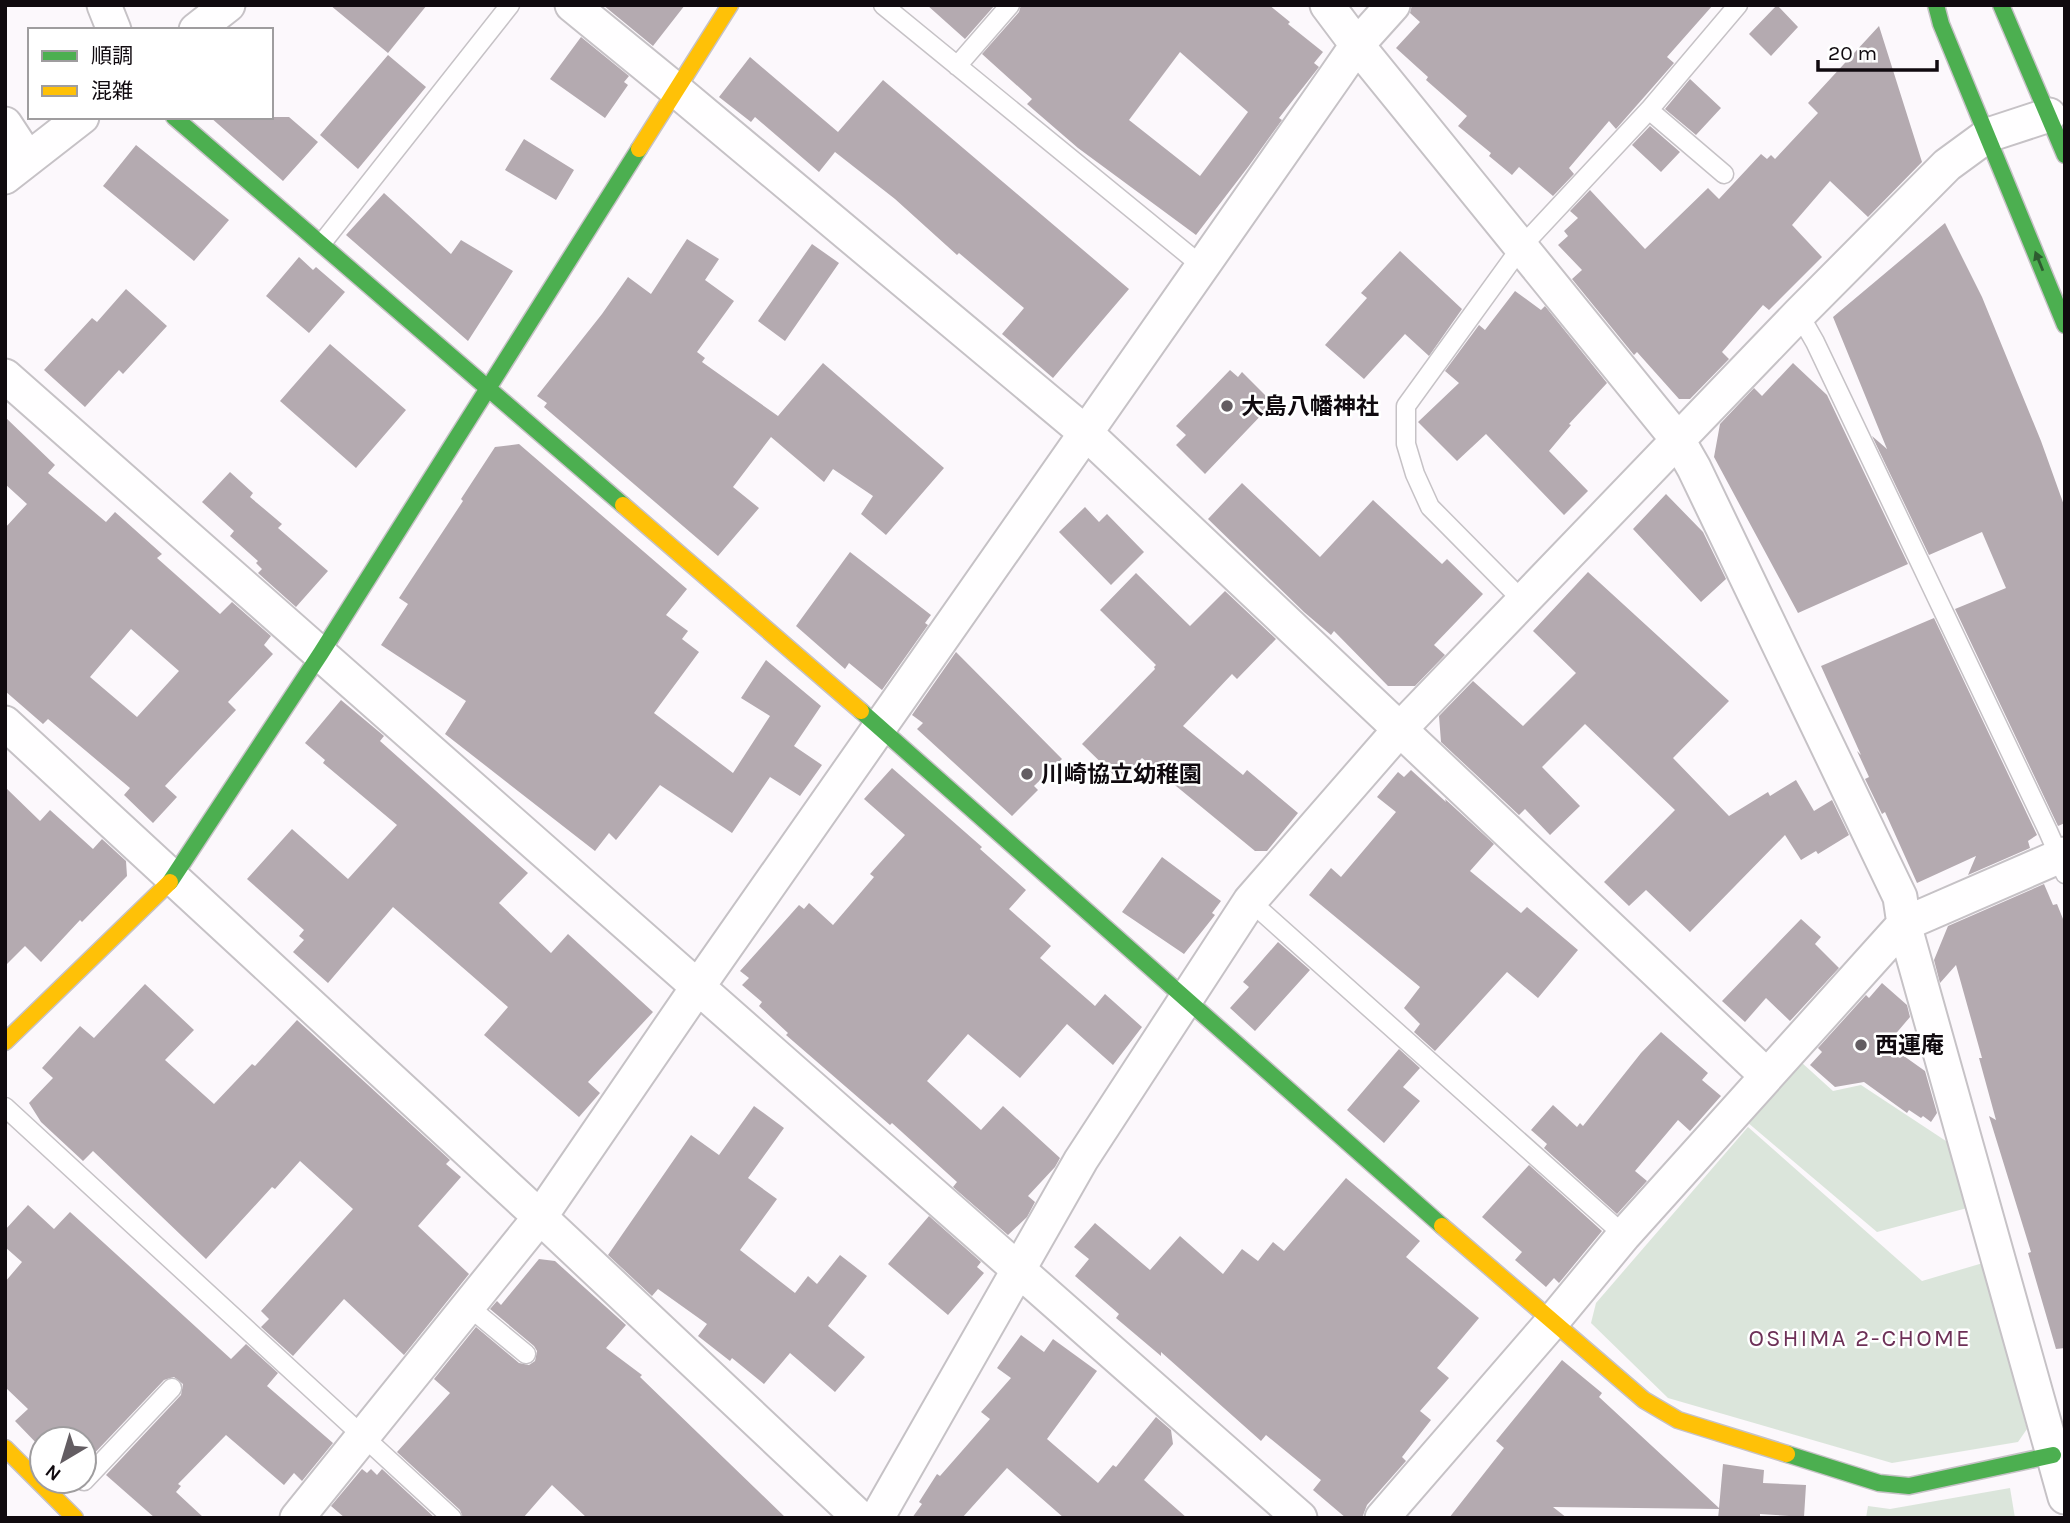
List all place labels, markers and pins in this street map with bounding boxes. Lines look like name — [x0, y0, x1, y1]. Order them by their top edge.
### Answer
place label: 大島八幡神社 — [1241, 393, 1379, 420]
marker: 大島八幡神社 — [1219, 398, 1235, 414]
place label: 川崎協立幼稚園 — [1041, 761, 1202, 788]
marker: 川崎協立幼稚園 — [1019, 766, 1035, 782]
place label: 西運庵 — [1875, 1032, 1944, 1059]
marker: 西運庵 — [1853, 1037, 1869, 1053]

